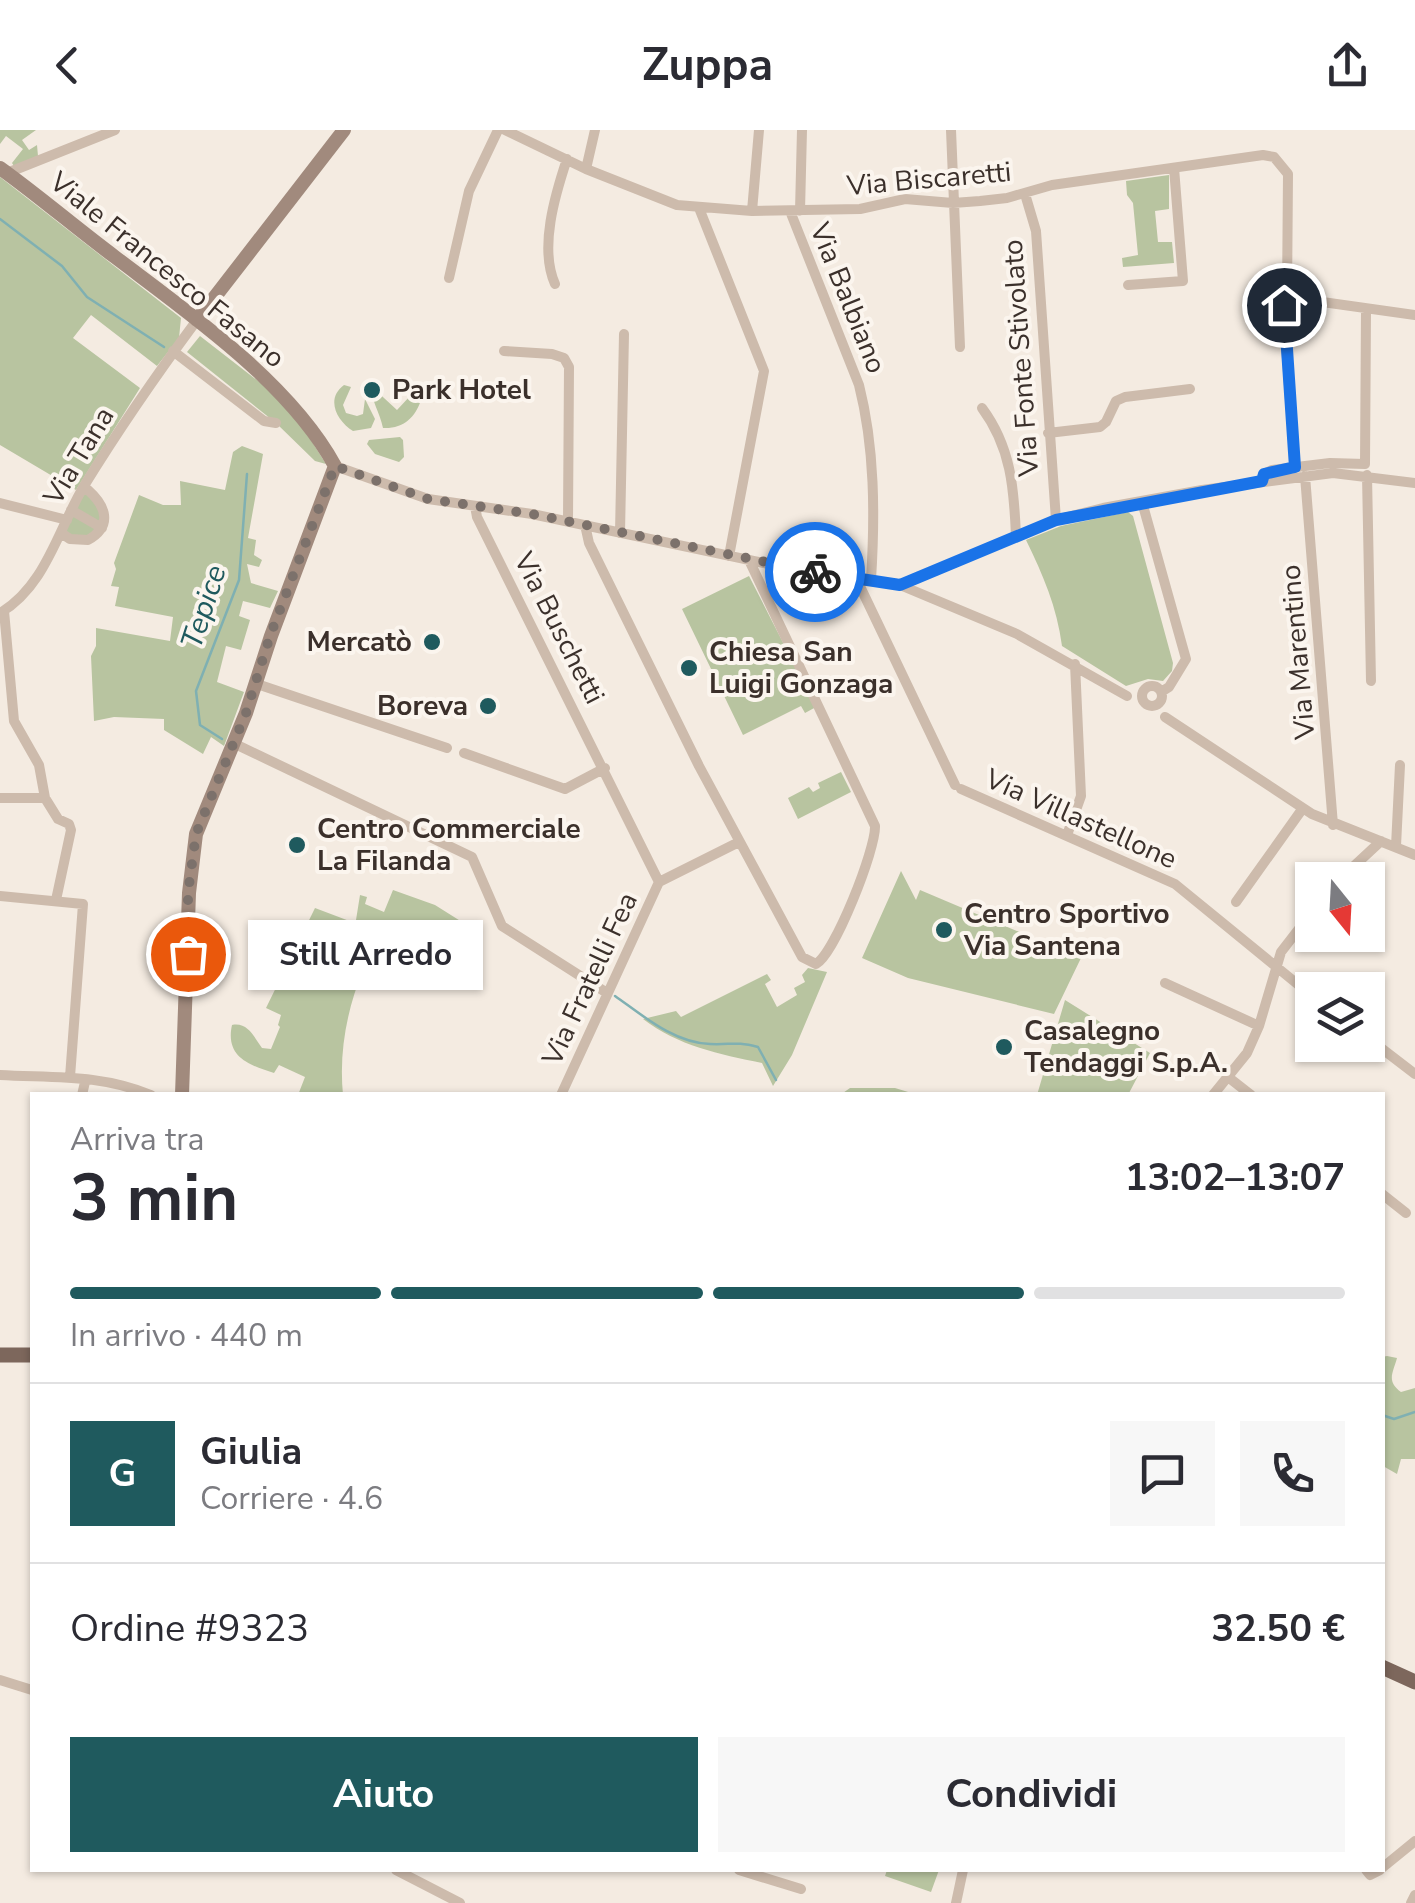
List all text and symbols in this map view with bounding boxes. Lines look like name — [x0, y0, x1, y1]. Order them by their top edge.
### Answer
text: Zuppa — [642, 35, 773, 96]
icon: back — [40, 38, 95, 93]
icon: share — [1320, 38, 1375, 93]
street label: Via Biscaretti — [844, 153, 1013, 205]
street label: Viale Francesco Fasano — [41, 163, 293, 377]
street label: Via Balbiano — [800, 216, 895, 379]
street label: Via Fonte Stivolato — [994, 238, 1048, 479]
pin — [1242, 263, 1327, 348]
icon: home — [1257, 278, 1312, 333]
place label: Park Hotel — [392, 371, 531, 409]
marker: Park Hotel — [361, 379, 383, 401]
street label: Via Tana — [34, 400, 123, 513]
courier — [765, 522, 865, 622]
street label: Via Buschetti — [504, 545, 613, 710]
icon: bike — [788, 545, 843, 600]
water label: Tepice — [171, 560, 237, 654]
street label: Via Marentino — [1271, 563, 1325, 742]
place label: Mercatò — [307, 623, 412, 661]
marker: Mercatò — [421, 631, 443, 653]
place label: Chiesa San Luigi Gonzaga — [709, 633, 893, 703]
marker: Chiesa San Luigi Gonzaga — [678, 657, 700, 679]
place label: Boreva — [377, 687, 468, 725]
marker: Boreva — [477, 695, 499, 717]
street label: Via Villastellone — [978, 759, 1183, 878]
place label: Centro Commerciale La Filanda — [317, 810, 581, 880]
marker: Centro Commerciale La Filanda — [286, 834, 308, 856]
north arrow — [1295, 862, 1385, 952]
map controls — [1295, 862, 1385, 1062]
street label: Via Fratelli Fea — [533, 886, 647, 1073]
place label: Centro Sportivo Via Santena — [963, 895, 1170, 965]
pin — [146, 912, 231, 997]
callout: Still Arredo — [248, 919, 483, 989]
marker: Centro Sportivo Via Santena — [933, 919, 955, 941]
icon: bag — [161, 927, 216, 982]
text: Still Arredo — [279, 933, 452, 976]
button: layers — [1295, 972, 1385, 1062]
place label: Casalegno Tendaggi S.p.A. — [1024, 1012, 1228, 1082]
marker: Casalegno Tendaggi S.p.A. — [993, 1036, 1015, 1058]
text: Arriva tra — [70, 1118, 204, 1161]
text: 13:02–13:07 — [1125, 1152, 1345, 1203]
text: 3 min — [70, 1154, 238, 1243]
text: In arrivo · 440 m — [70, 1314, 303, 1357]
button: chat — [1110, 1421, 1215, 1526]
button: phone — [1240, 1421, 1345, 1526]
text: Giulia — [200, 1426, 302, 1477]
text: G — [109, 1448, 136, 1499]
text: Corriere · 4.6 — [200, 1477, 383, 1520]
text: Ordine #9323 — [70, 1603, 309, 1654]
text: 32.50 € — [1211, 1603, 1345, 1654]
button: Aiuto — [70, 1737, 698, 1852]
button: Condividi — [718, 1737, 1345, 1852]

